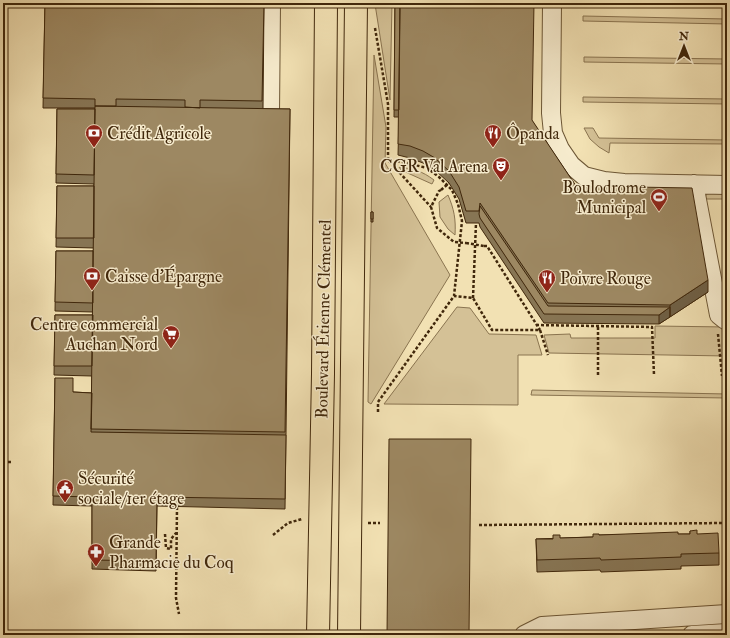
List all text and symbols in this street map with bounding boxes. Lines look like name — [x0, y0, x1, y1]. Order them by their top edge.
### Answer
north arrow — [664, 26, 704, 66]
text: N — [678, 30, 690, 43]
place label: Ôpanda — [506, 122, 561, 145]
bank icon: Crédit Agricole — [84, 123, 104, 148]
place label: Crédit Agricole — [107, 123, 211, 144]
restaurant icon: Ôpanda — [483, 123, 503, 148]
place label: CGR Val Arena — [380, 156, 489, 177]
theatre icon: CGR Val Arena — [491, 156, 511, 181]
place label: Boulodrome Municipal — [562, 177, 647, 219]
sports icon: Boulodrome Municipal — [649, 187, 669, 212]
street label: Boulevard Étienne Clémentel — [310, 219, 336, 419]
place label: Caisse d'Épargne — [105, 265, 222, 288]
bank icon: Caisse d'Épargne — [82, 266, 102, 291]
restaurant icon: Poivre Rouge — [537, 268, 557, 293]
place label: Poivre Rouge — [560, 268, 651, 289]
place label: Centre commercial Auchan Nord — [30, 314, 159, 355]
supermarket icon: Centre commercial Auchan Nord — [161, 324, 181, 349]
place label: Sécurité sociale/1er étage — [78, 468, 184, 509]
public building icon: Sécurité sociale/1er étage — [55, 478, 75, 503]
place label: Grande Pharmacie du Coq — [109, 532, 234, 573]
pharmacy icon: Grande Pharmacie du Coq — [86, 542, 106, 567]

